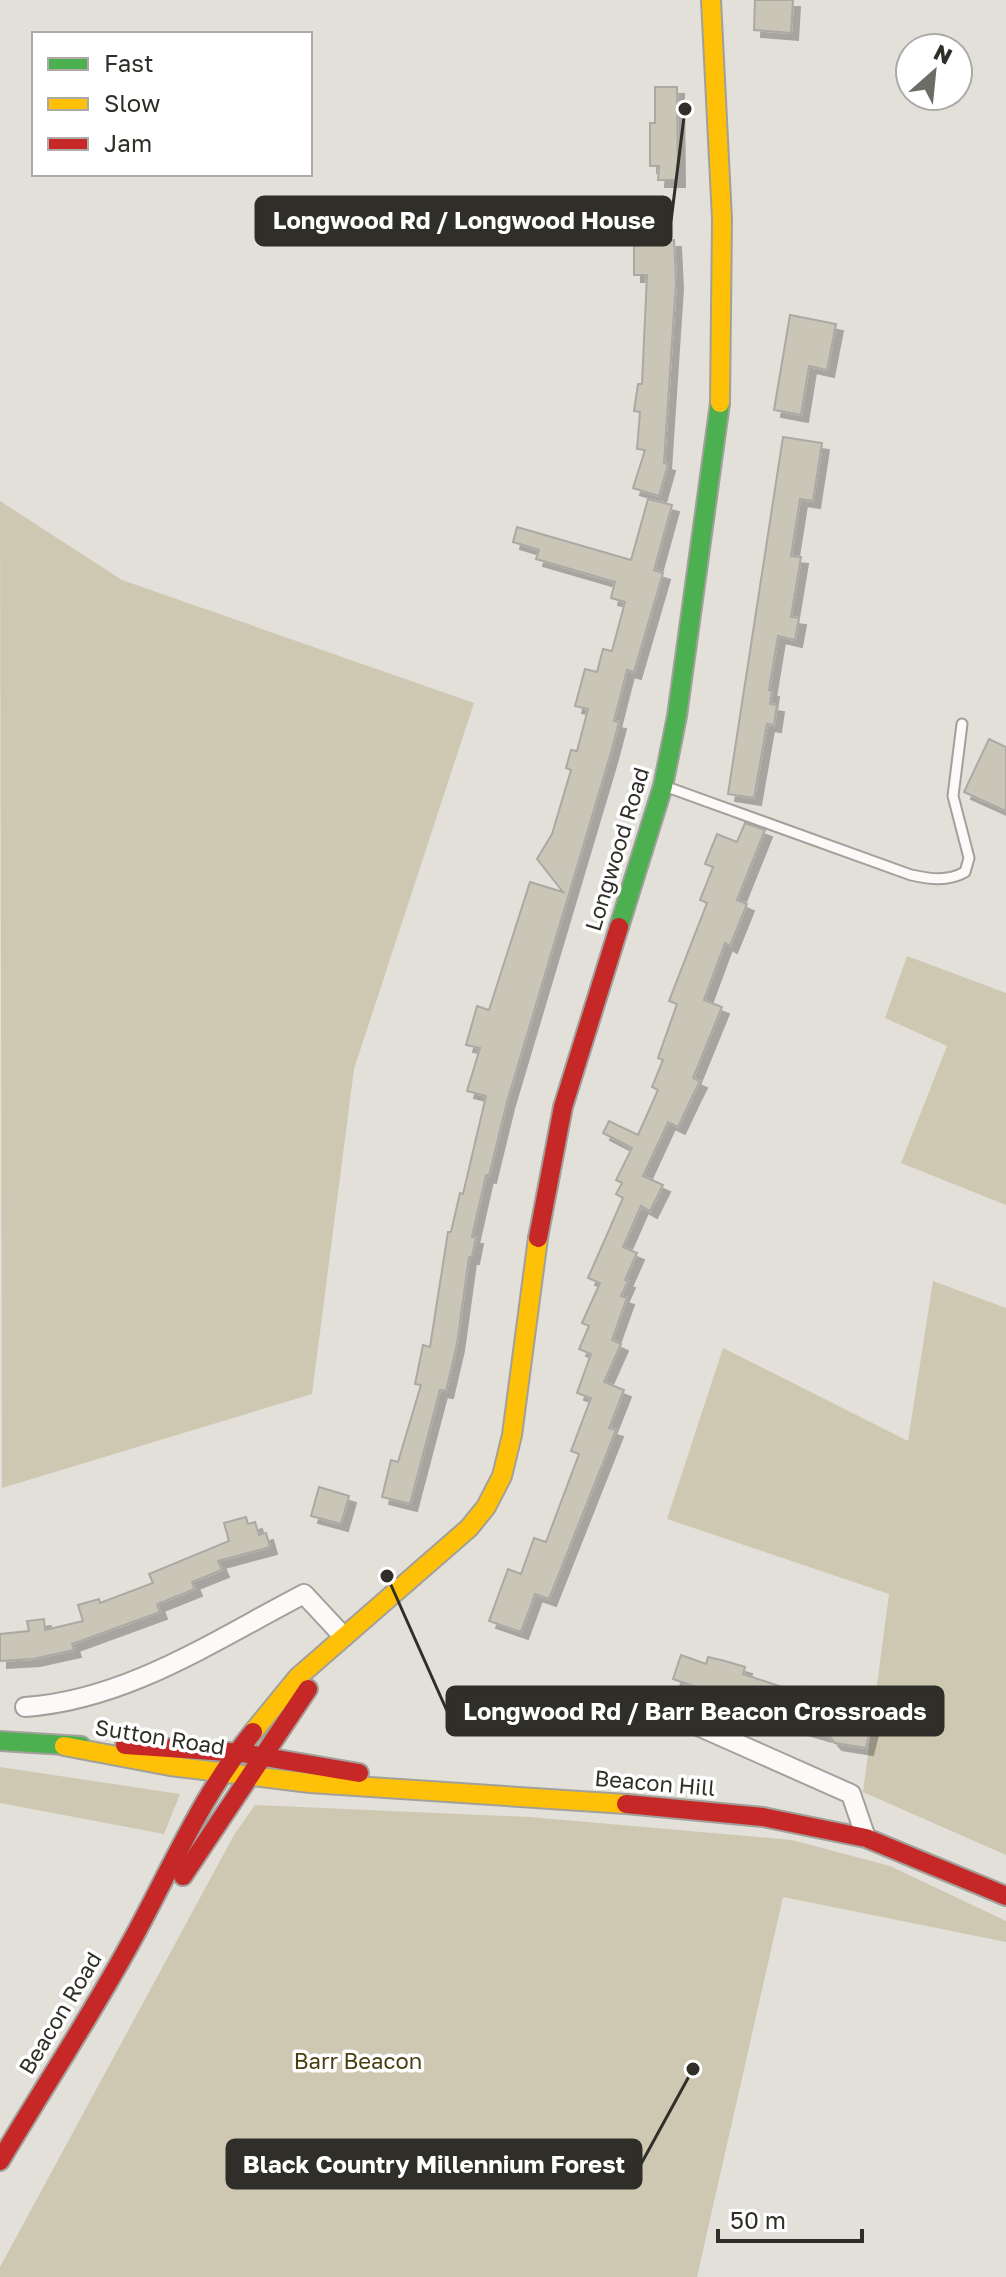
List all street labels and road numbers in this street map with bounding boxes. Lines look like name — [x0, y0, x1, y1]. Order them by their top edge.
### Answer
street label: Longwood Road — [579, 764, 654, 934]
street label: Sutton Road — [93, 1713, 227, 1760]
street label: Beacon Hill — [594, 1764, 716, 1801]
street label: Beacon Road — [12, 1947, 107, 2079]

